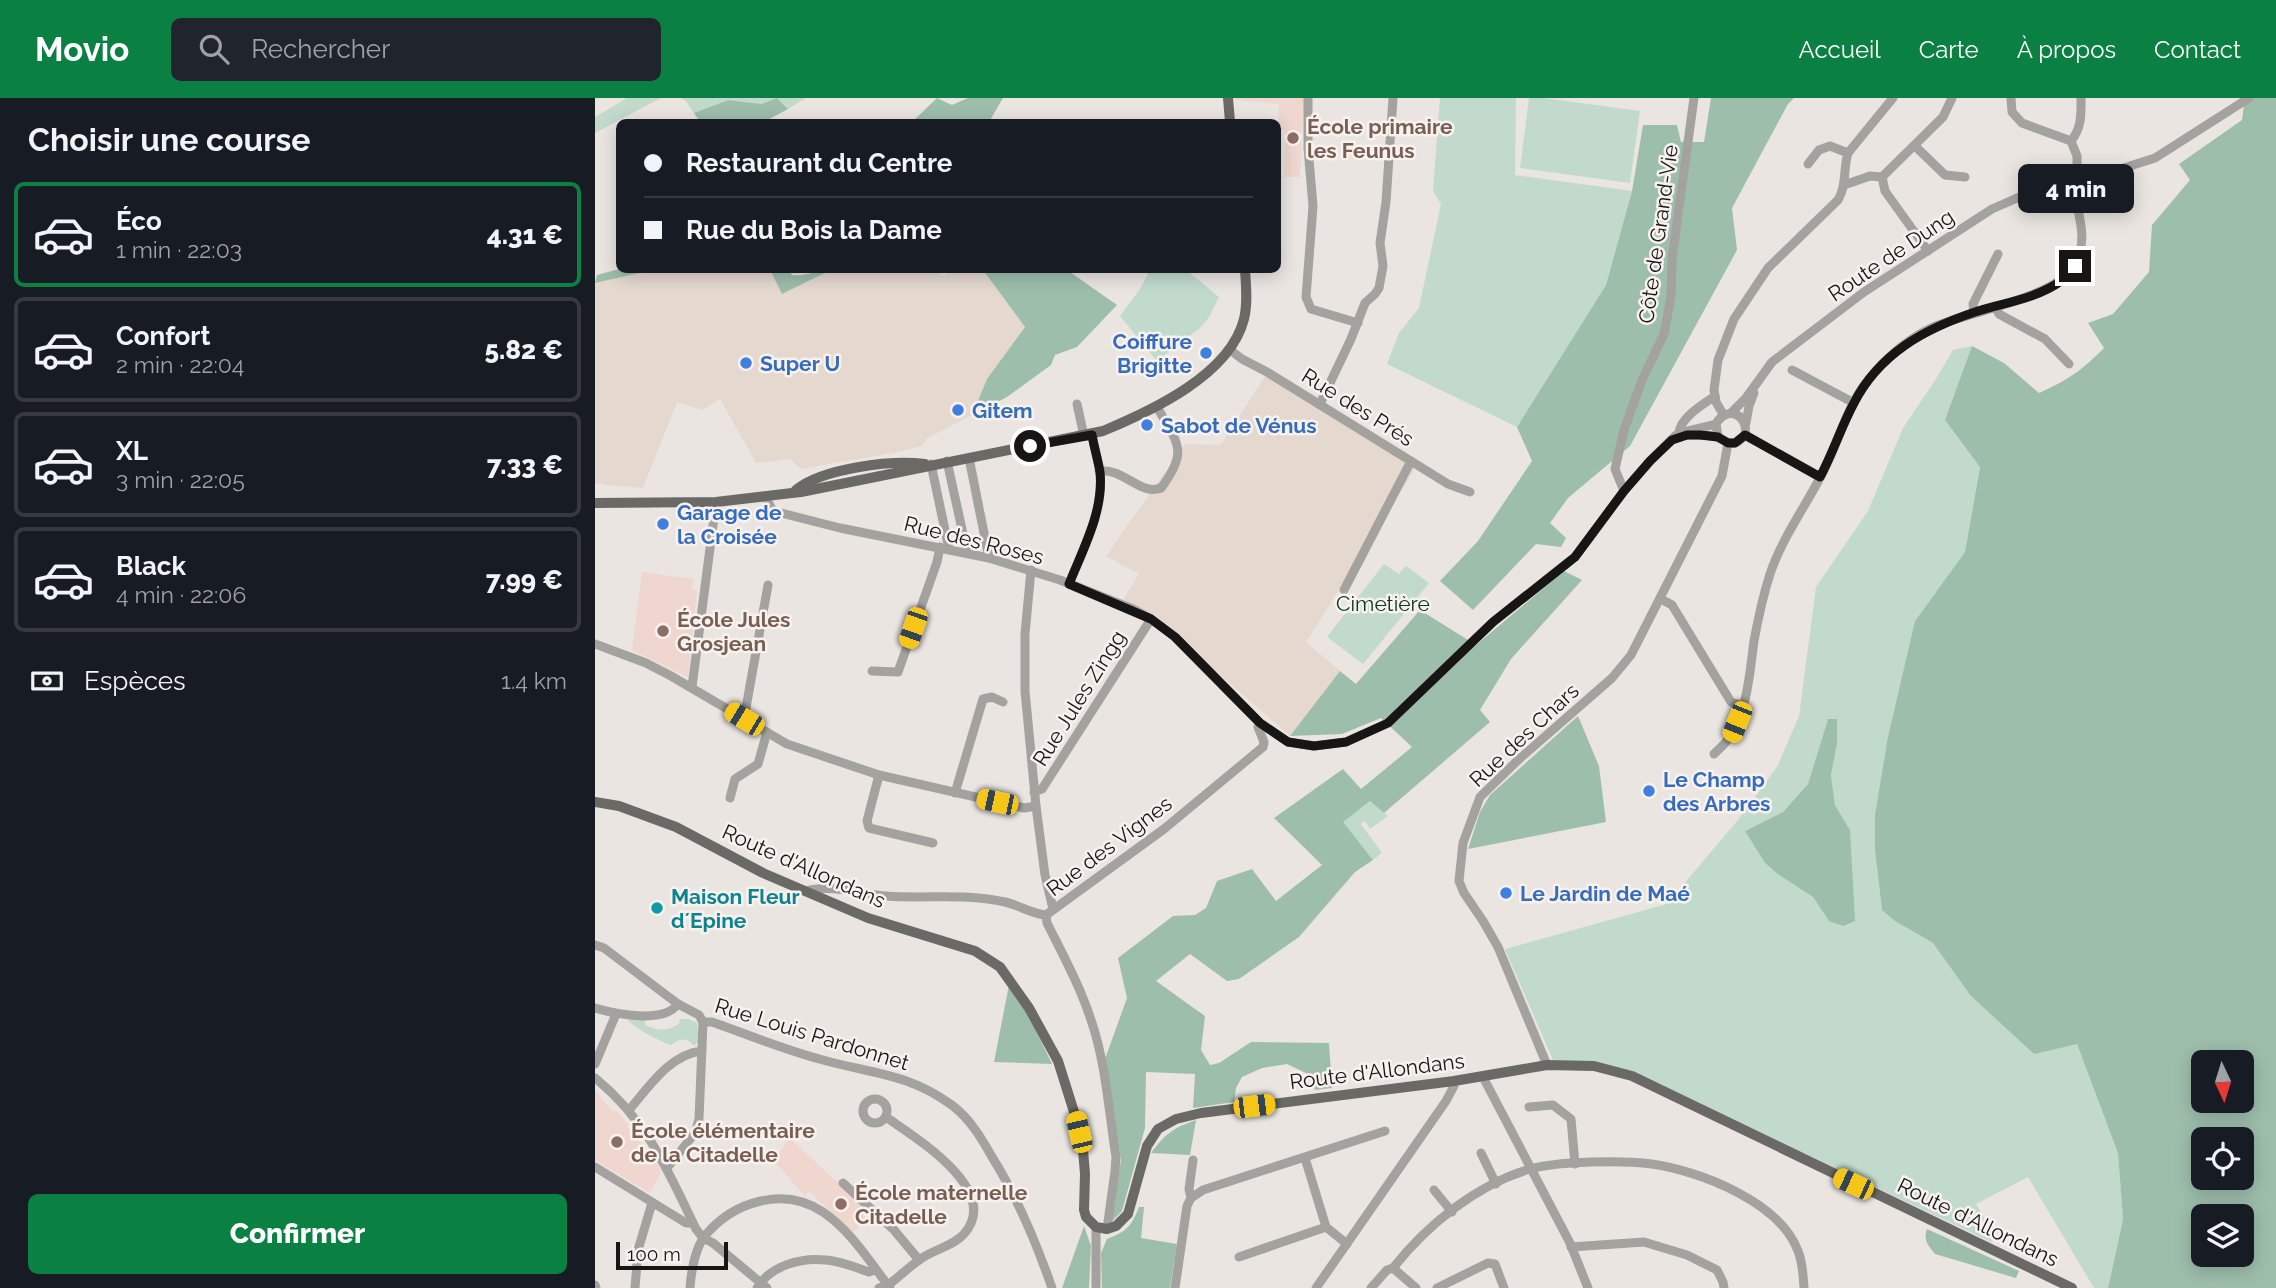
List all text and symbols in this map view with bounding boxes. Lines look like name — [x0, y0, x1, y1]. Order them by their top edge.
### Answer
search box — [171, 18, 661, 81]
text: Movio — [35, 30, 129, 69]
icon: search — [195, 30, 233, 68]
text: Rechercher — [251, 34, 390, 64]
text: Accueil — [1799, 35, 1881, 64]
text: Carte — [1919, 35, 1979, 64]
text: À propos — [2017, 35, 2116, 64]
text: Contact — [2154, 35, 2241, 64]
place label: École primaire les Feunus — [1307, 114, 1453, 163]
text: Choisir une course — [28, 121, 311, 158]
marker: École primaire les Feunus — [1285, 130, 1301, 146]
street label: Côte de Grand-Vie — [1633, 143, 1683, 325]
text: Restaurant du Centre — [686, 148, 952, 178]
callout: 4 min — [2017, 164, 2133, 214]
text: 4 min — [2046, 175, 2106, 202]
icon: car — [32, 203, 95, 266]
street label: Route de Dung — [1823, 204, 1959, 306]
text: Éco — [116, 206, 162, 236]
text: Rue du Bois la Dame — [686, 215, 942, 245]
text: 4.31 € — [487, 220, 563, 250]
text: 1 min · 22:03 — [116, 236, 242, 263]
route end — [2059, 250, 2091, 282]
icon: car — [32, 318, 95, 381]
text: Confort — [116, 321, 210, 351]
place label: Coiffure Brigitte — [1113, 329, 1192, 378]
text: 5.82 € — [485, 335, 563, 365]
marker: Coiffure Brigitte — [1198, 345, 1214, 361]
text: 2 min · 22:04 — [116, 351, 244, 378]
place label: Super U — [760, 351, 840, 376]
marker: Super U — [738, 355, 754, 371]
street label: Rue des Prés — [1297, 363, 1419, 451]
place label: Gitem — [972, 398, 1033, 423]
marker: Gitem — [950, 402, 966, 418]
place label: Sabot de Vénus — [1161, 413, 1317, 438]
marker: Sabot de Vénus — [1139, 417, 1155, 433]
route start — [1014, 430, 1046, 462]
icon: car — [32, 433, 95, 496]
text: XL — [116, 436, 148, 466]
text: 7.33 € — [487, 450, 563, 480]
text: 3 min · 22:05 — [116, 466, 245, 493]
place label: Garage de la Croisée — [677, 500, 782, 549]
street label: Rue des Roses — [902, 511, 1046, 569]
marker: Garage de la Croisée — [655, 516, 671, 532]
icon: car — [32, 548, 95, 611]
text: Black — [116, 551, 186, 581]
text: 7.99 € — [486, 565, 563, 595]
text: 4 min · 22:06 — [116, 581, 246, 608]
park label: Cimetière — [1336, 591, 1430, 616]
car — [897, 605, 930, 651]
place label: École Jules Grosjean — [677, 607, 790, 656]
marker: École Jules Grosjean — [655, 623, 671, 639]
street label: Rue Jules Zingg — [1027, 626, 1131, 770]
icon: cash — [28, 662, 66, 700]
text: Espèces — [84, 666, 186, 696]
text: 1.4 km — [501, 667, 567, 694]
street label: Rue des Chars — [1464, 678, 1584, 792]
car — [721, 699, 768, 739]
car — [1720, 699, 1755, 745]
place label: Le Champ des Arbres — [1663, 767, 1770, 816]
marker: Le Champ des Arbres — [1641, 783, 1657, 799]
car — [975, 787, 1020, 817]
street label: Rue des Vignes — [1041, 791, 1177, 901]
street label: Route d'Allondans — [719, 819, 889, 913]
place label: Le Jardin de Maé — [1520, 881, 1690, 906]
place label: Maison Fleur d´Epine — [671, 884, 800, 933]
marker: Le Jardin de Maé — [1498, 885, 1514, 901]
marker: Maison Fleur d´Epine — [649, 900, 665, 916]
street label: Rue Louis Pardonnet — [712, 993, 912, 1075]
street label: Route d'Allondans — [1288, 1048, 1466, 1094]
north arrow — [2191, 1050, 2254, 1113]
map controls — [2191, 1050, 2254, 1267]
car — [1232, 1093, 1277, 1119]
car — [1065, 1109, 1094, 1155]
place label: École élémentaire de la Citadelle — [631, 1118, 815, 1167]
button: locate — [2191, 1127, 2254, 1190]
marker: École élémentaire de la Citadelle — [609, 1134, 625, 1150]
car — [1830, 1166, 1877, 1202]
street label: Route d'Allondans — [1893, 1172, 2063, 1272]
place label: École maternelle Citadelle — [855, 1180, 1028, 1229]
button: Confirmer — [28, 1194, 567, 1274]
marker: École maternelle Citadelle — [833, 1196, 849, 1212]
button: layers — [2191, 1204, 2254, 1267]
scale bar — [616, 1239, 728, 1271]
text: 100 m — [627, 1243, 681, 1265]

